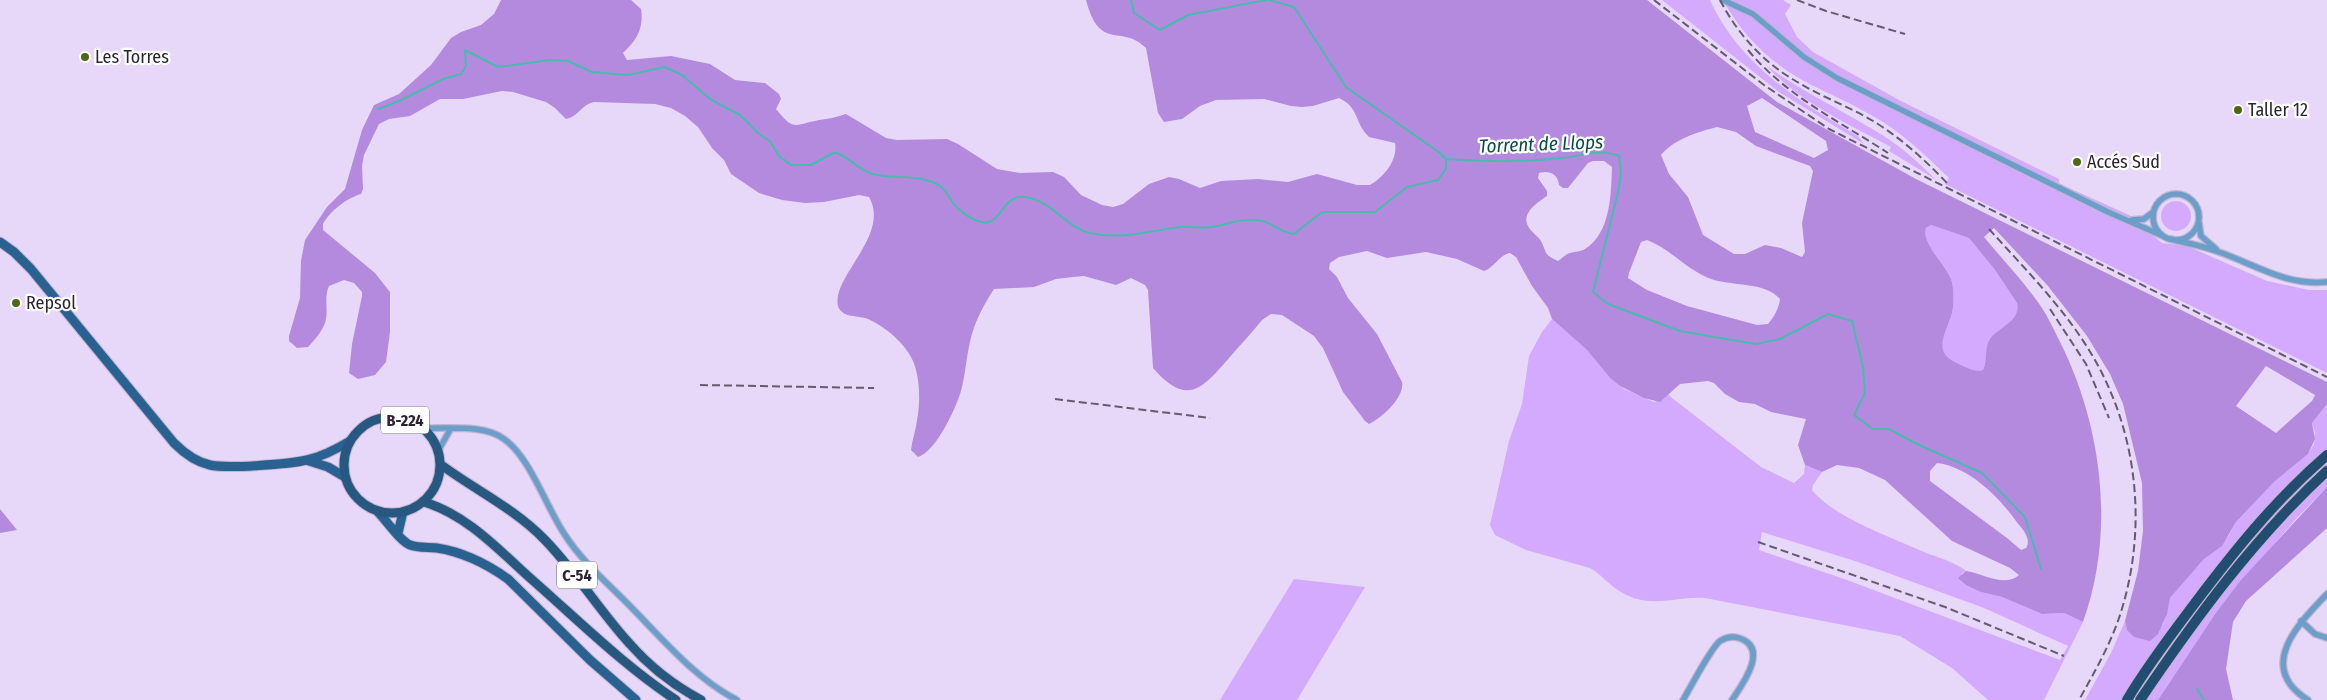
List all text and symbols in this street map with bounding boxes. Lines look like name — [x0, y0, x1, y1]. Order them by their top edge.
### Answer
place label: Les Torres — [95, 46, 169, 68]
marker: Les Torres — [79, 51, 91, 63]
place label: Taller 12 — [2248, 99, 2308, 121]
marker: Taller 12 — [2232, 104, 2244, 116]
water label: Torrent de Llops — [1478, 130, 1604, 158]
place label: Accés Sud — [2087, 151, 2160, 173]
marker: Accés Sud — [2071, 156, 2083, 168]
place label: Repsol — [26, 292, 76, 314]
marker: Repsol — [10, 297, 22, 309]
road number: B-224 — [381, 406, 429, 434]
road number: C-54 — [557, 562, 597, 588]

